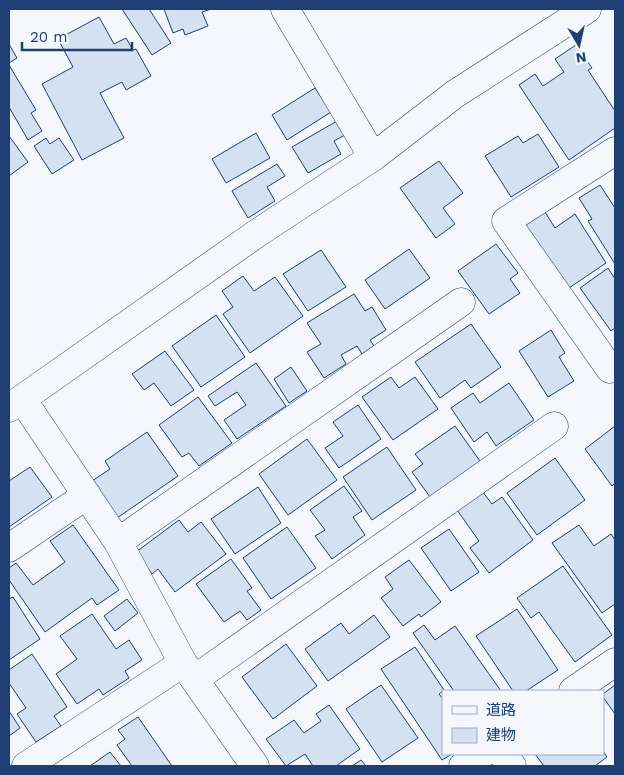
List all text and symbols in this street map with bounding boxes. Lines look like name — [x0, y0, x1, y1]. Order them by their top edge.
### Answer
scale bar — [22, 20, 132, 52]
north arrow — [554, 20, 604, 70]
text: 20 m — [30, 28, 68, 46]
text: N — [575, 49, 587, 67]
legend — [442, 690, 604, 755]
text: 道路 — [486, 701, 516, 719]
text: 建物 — [486, 726, 516, 744]

